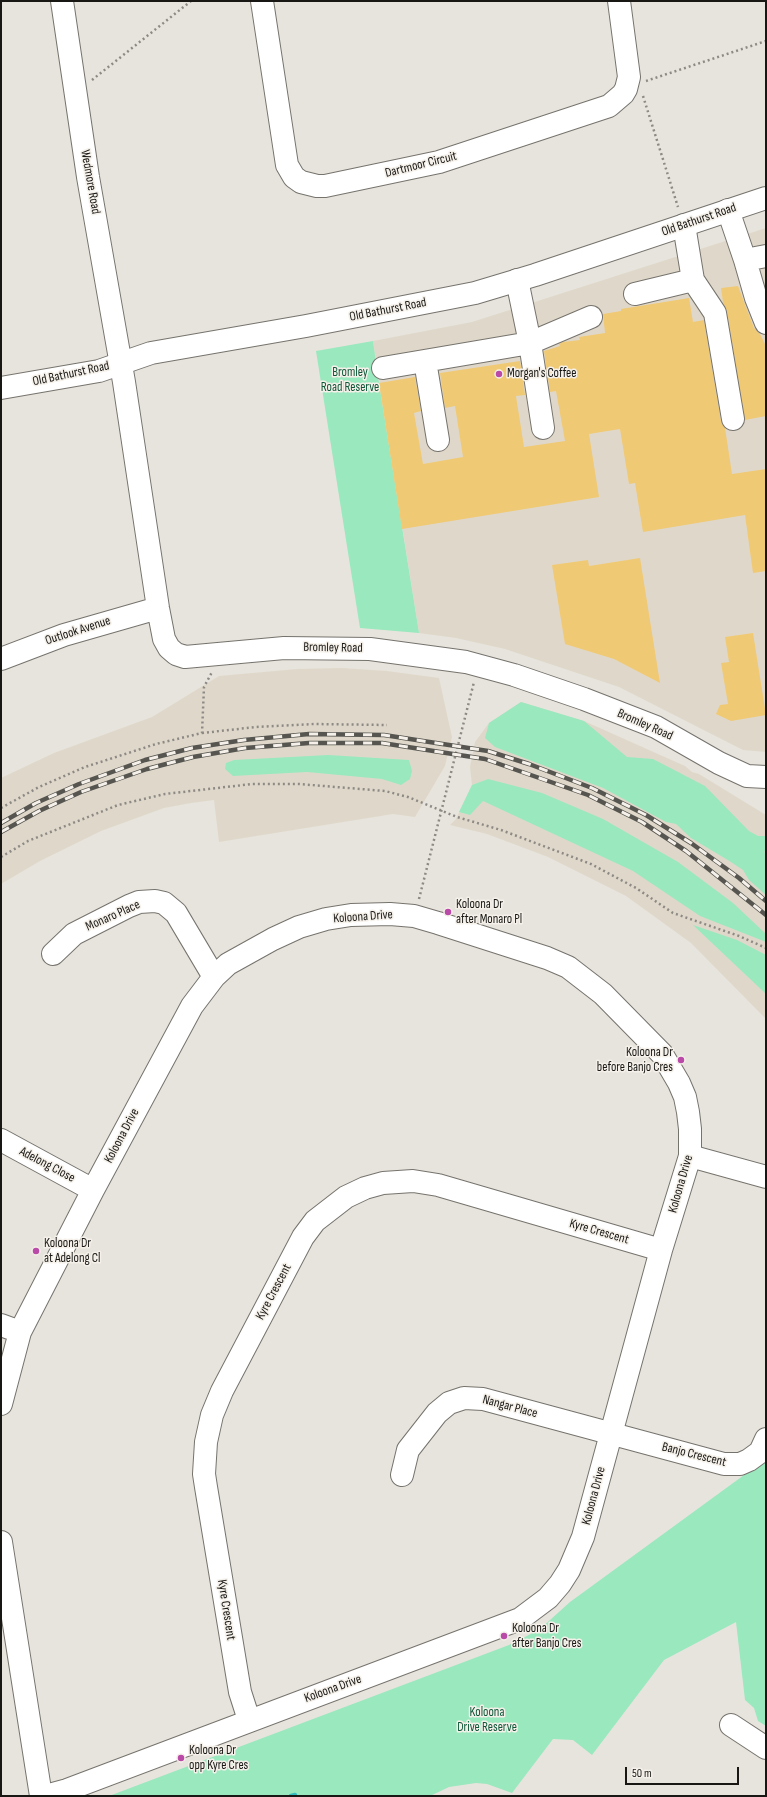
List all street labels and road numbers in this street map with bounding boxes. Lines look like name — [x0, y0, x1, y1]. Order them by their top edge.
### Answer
street label: Wedmore Road — [77, 149, 103, 215]
street label: Dartmoor Circuit — [384, 149, 458, 181]
street label: Old Bathurst Road — [660, 200, 738, 240]
street label: Old Bathurst Road — [348, 295, 428, 325]
street label: Old Bathurst Road — [31, 358, 111, 390]
street label: Outlook Avenue — [43, 613, 113, 649]
street label: Bromley Road — [303, 640, 363, 656]
street label: Bromley Road — [615, 706, 675, 744]
street label: Monaro Place — [83, 897, 143, 935]
street label: Koloona Drive — [333, 907, 393, 927]
street label: Koloona Drive — [101, 1106, 143, 1166]
street label: Adelong Close — [17, 1144, 77, 1186]
street label: Koloona Drive — [665, 1153, 697, 1215]
street label: Kyre Crescent — [568, 1216, 630, 1248]
street label: Kyre Crescent — [253, 1261, 295, 1323]
street label: Nangar Place — [481, 1392, 539, 1422]
street label: Banjo Crescent — [660, 1439, 728, 1471]
street label: Koloona Drive — [579, 1465, 609, 1527]
street label: Kyre Crescent — [214, 1579, 238, 1641]
street label: Koloona Drive — [302, 1671, 364, 1707]

